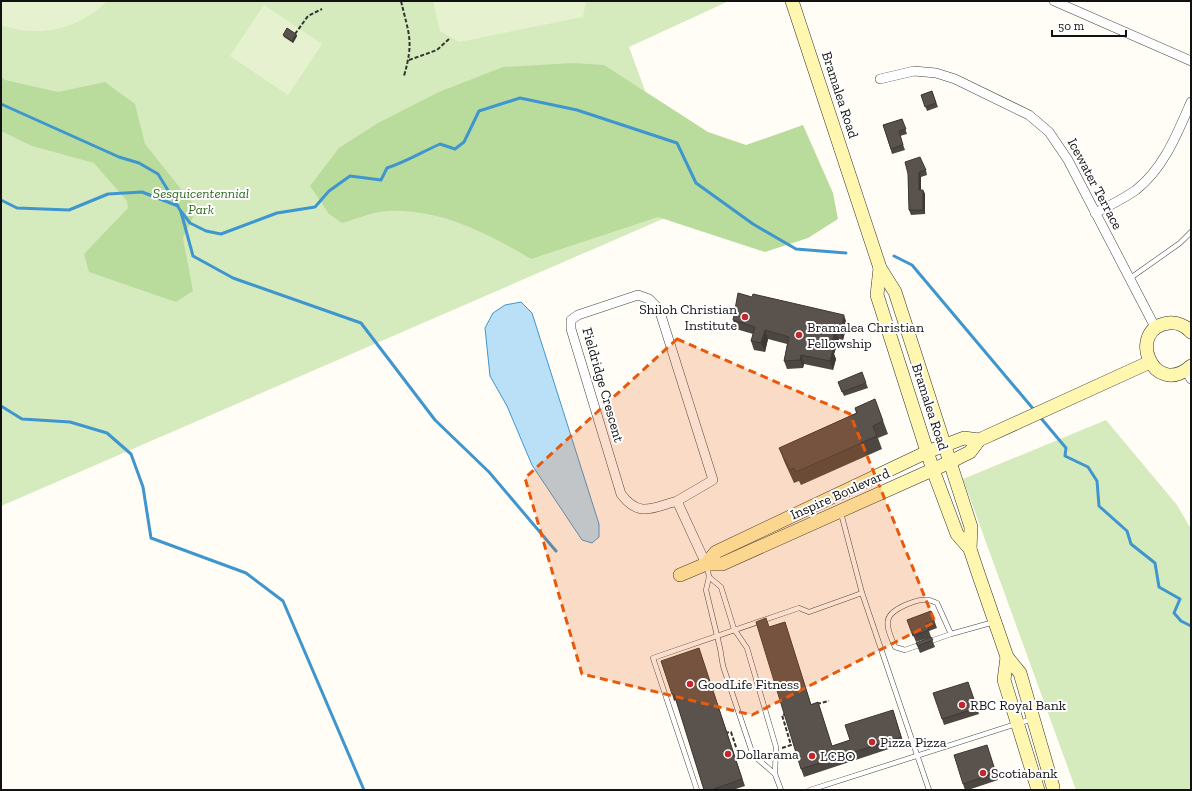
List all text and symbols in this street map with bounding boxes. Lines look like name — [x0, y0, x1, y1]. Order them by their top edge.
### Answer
scale bar — [1052, 12, 1126, 38]
text: 50 m — [1058, 19, 1085, 33]
street label: Bramalea Road — [818, 49, 862, 141]
street label: Icewater Terrace — [1064, 135, 1126, 233]
park label: Sesquicentennial Park — [153, 185, 249, 218]
place label: Shiloh Christian Institute — [639, 301, 737, 334]
marker: Shiloh Christian Institute — [740, 312, 750, 322]
place label: Bramalea Christian Fellowship — [807, 319, 924, 352]
street label: Fieldridge Crescent — [578, 326, 628, 445]
marker: Bramalea Christian Fellowship — [794, 330, 804, 340]
street label: Bramalea Road — [908, 361, 952, 453]
street label: Inspire Boulevard — [788, 464, 893, 524]
place label: GoodLife Fitness — [698, 676, 799, 693]
marker: GoodLife Fitness — [685, 679, 695, 689]
place label: RBC Royal Bank — [970, 697, 1067, 714]
marker: RBC Royal Bank — [957, 700, 967, 710]
place label: Pizza Pizza — [880, 734, 947, 751]
marker: Pizza Pizza — [867, 737, 877, 747]
place label: Dollarama — [736, 746, 799, 763]
place label: LCBO — [820, 748, 855, 765]
marker: Dollarama — [723, 749, 733, 759]
marker: LCBO — [807, 751, 817, 761]
place label: Scotiabank — [991, 765, 1058, 782]
marker: Scotiabank — [978, 768, 988, 778]

